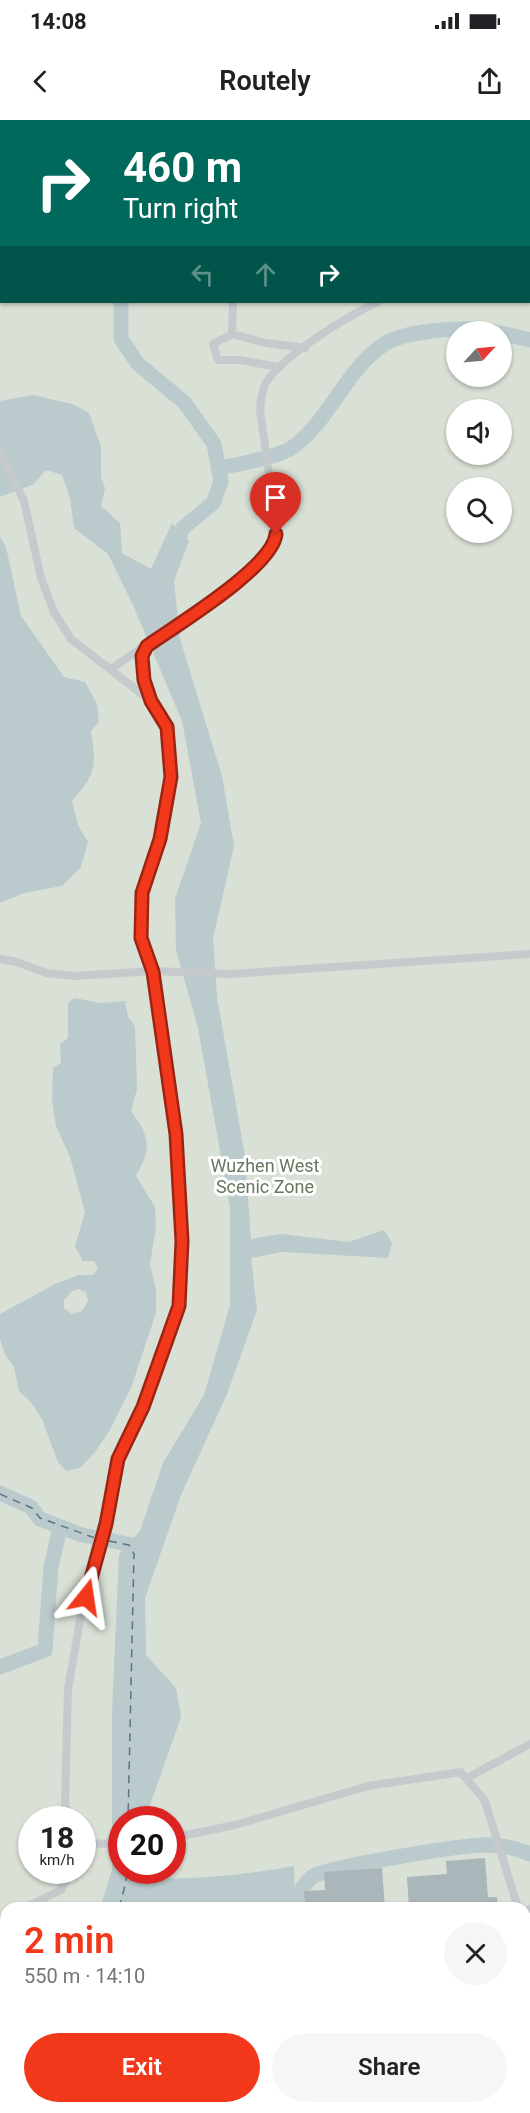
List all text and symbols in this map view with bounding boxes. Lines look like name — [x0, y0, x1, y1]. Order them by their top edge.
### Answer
text: 14:08 — [30, 9, 87, 34]
icon: back — [24, 65, 57, 98]
text: Routely — [219, 65, 311, 97]
icon: share — [473, 65, 506, 98]
text: 460 m — [123, 143, 242, 192]
icon: right — [24, 144, 102, 222]
text: Turn right — [123, 193, 238, 225]
icon: left — [186, 258, 219, 291]
icon: ahead — [249, 258, 282, 291]
icon: right — [312, 258, 345, 291]
north arrow — [446, 321, 512, 387]
map controls — [446, 321, 512, 543]
button: sound — [446, 399, 512, 465]
pin — [250, 472, 301, 534]
button: search — [446, 477, 512, 543]
icon: arrive — [259, 481, 292, 514]
park label: Wuzhen West Scenic Zone — [211, 1155, 320, 1197]
position arrow — [54, 1565, 118, 1629]
speed limit sign: 20 — [108, 1806, 186, 1884]
text: 18 — [40, 1820, 74, 1855]
text: km/h — [39, 1851, 75, 1869]
text: 2 min — [24, 1920, 114, 1962]
button: close — [444, 1922, 507, 1985]
text: 550 m · 14:10 — [24, 1964, 145, 1988]
button: Exit — [24, 2033, 260, 2102]
button: Share — [272, 2033, 507, 2102]

